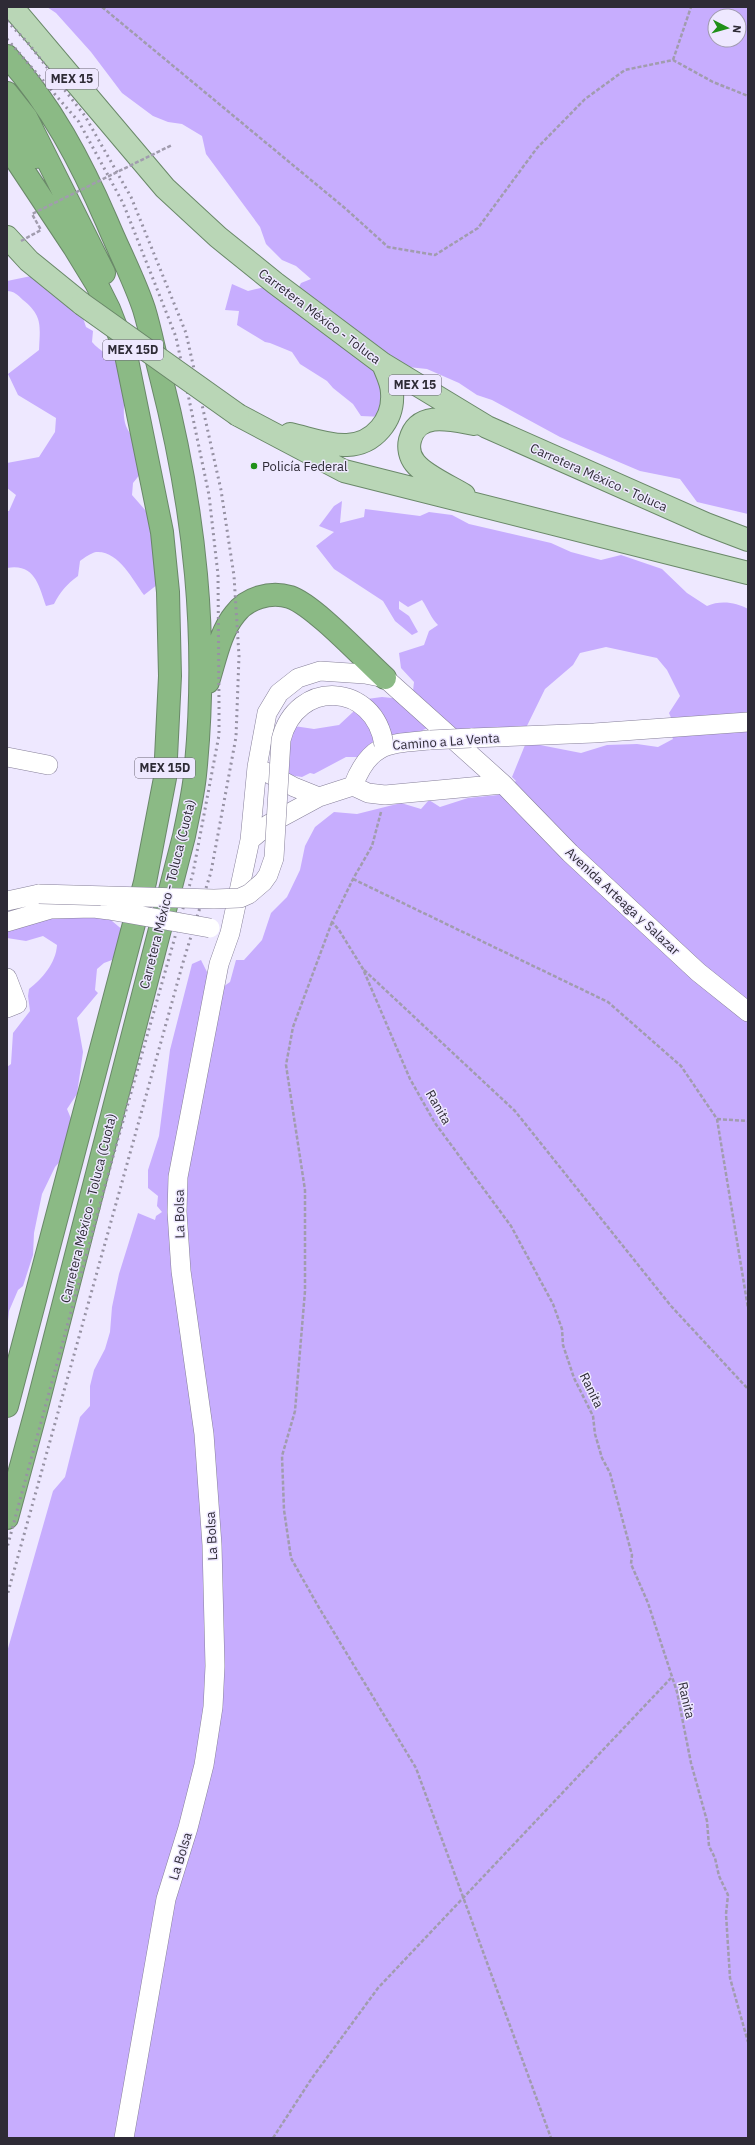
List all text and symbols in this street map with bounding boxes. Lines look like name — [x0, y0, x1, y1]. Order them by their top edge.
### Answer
north arrow — [707, 8, 747, 48]
text: N — [730, 24, 744, 34]
road number: MEX 15 — [46, 69, 98, 89]
street label: Carretera México - Toluca — [255, 265, 384, 368]
road number: MEX 15D — [103, 340, 163, 360]
road number: MEX 15 — [389, 375, 441, 395]
street label: Carretera México - Toluca — [527, 439, 670, 515]
place label: Policía Federal — [262, 458, 348, 475]
marker: Policía Federal — [249, 461, 259, 471]
street label: Camino a La Venta — [392, 729, 500, 754]
road number: MEX 15D — [135, 758, 195, 778]
street label: Carretera México - Toluca (Cuota) — [136, 798, 199, 991]
street label: Avenida Arteaga y Salazar — [562, 844, 684, 959]
street label: Ranita — [422, 1087, 455, 1128]
street label: Carretera México - Toluca (Cuota) — [57, 1112, 120, 1305]
street label: La Bolsa — [171, 1189, 188, 1239]
street label: Ranita — [576, 1370, 607, 1411]
street label: La Bolsa — [202, 1511, 221, 1561]
street label: Ranita — [674, 1680, 699, 1720]
street label: La Bolsa — [165, 1830, 196, 1882]

